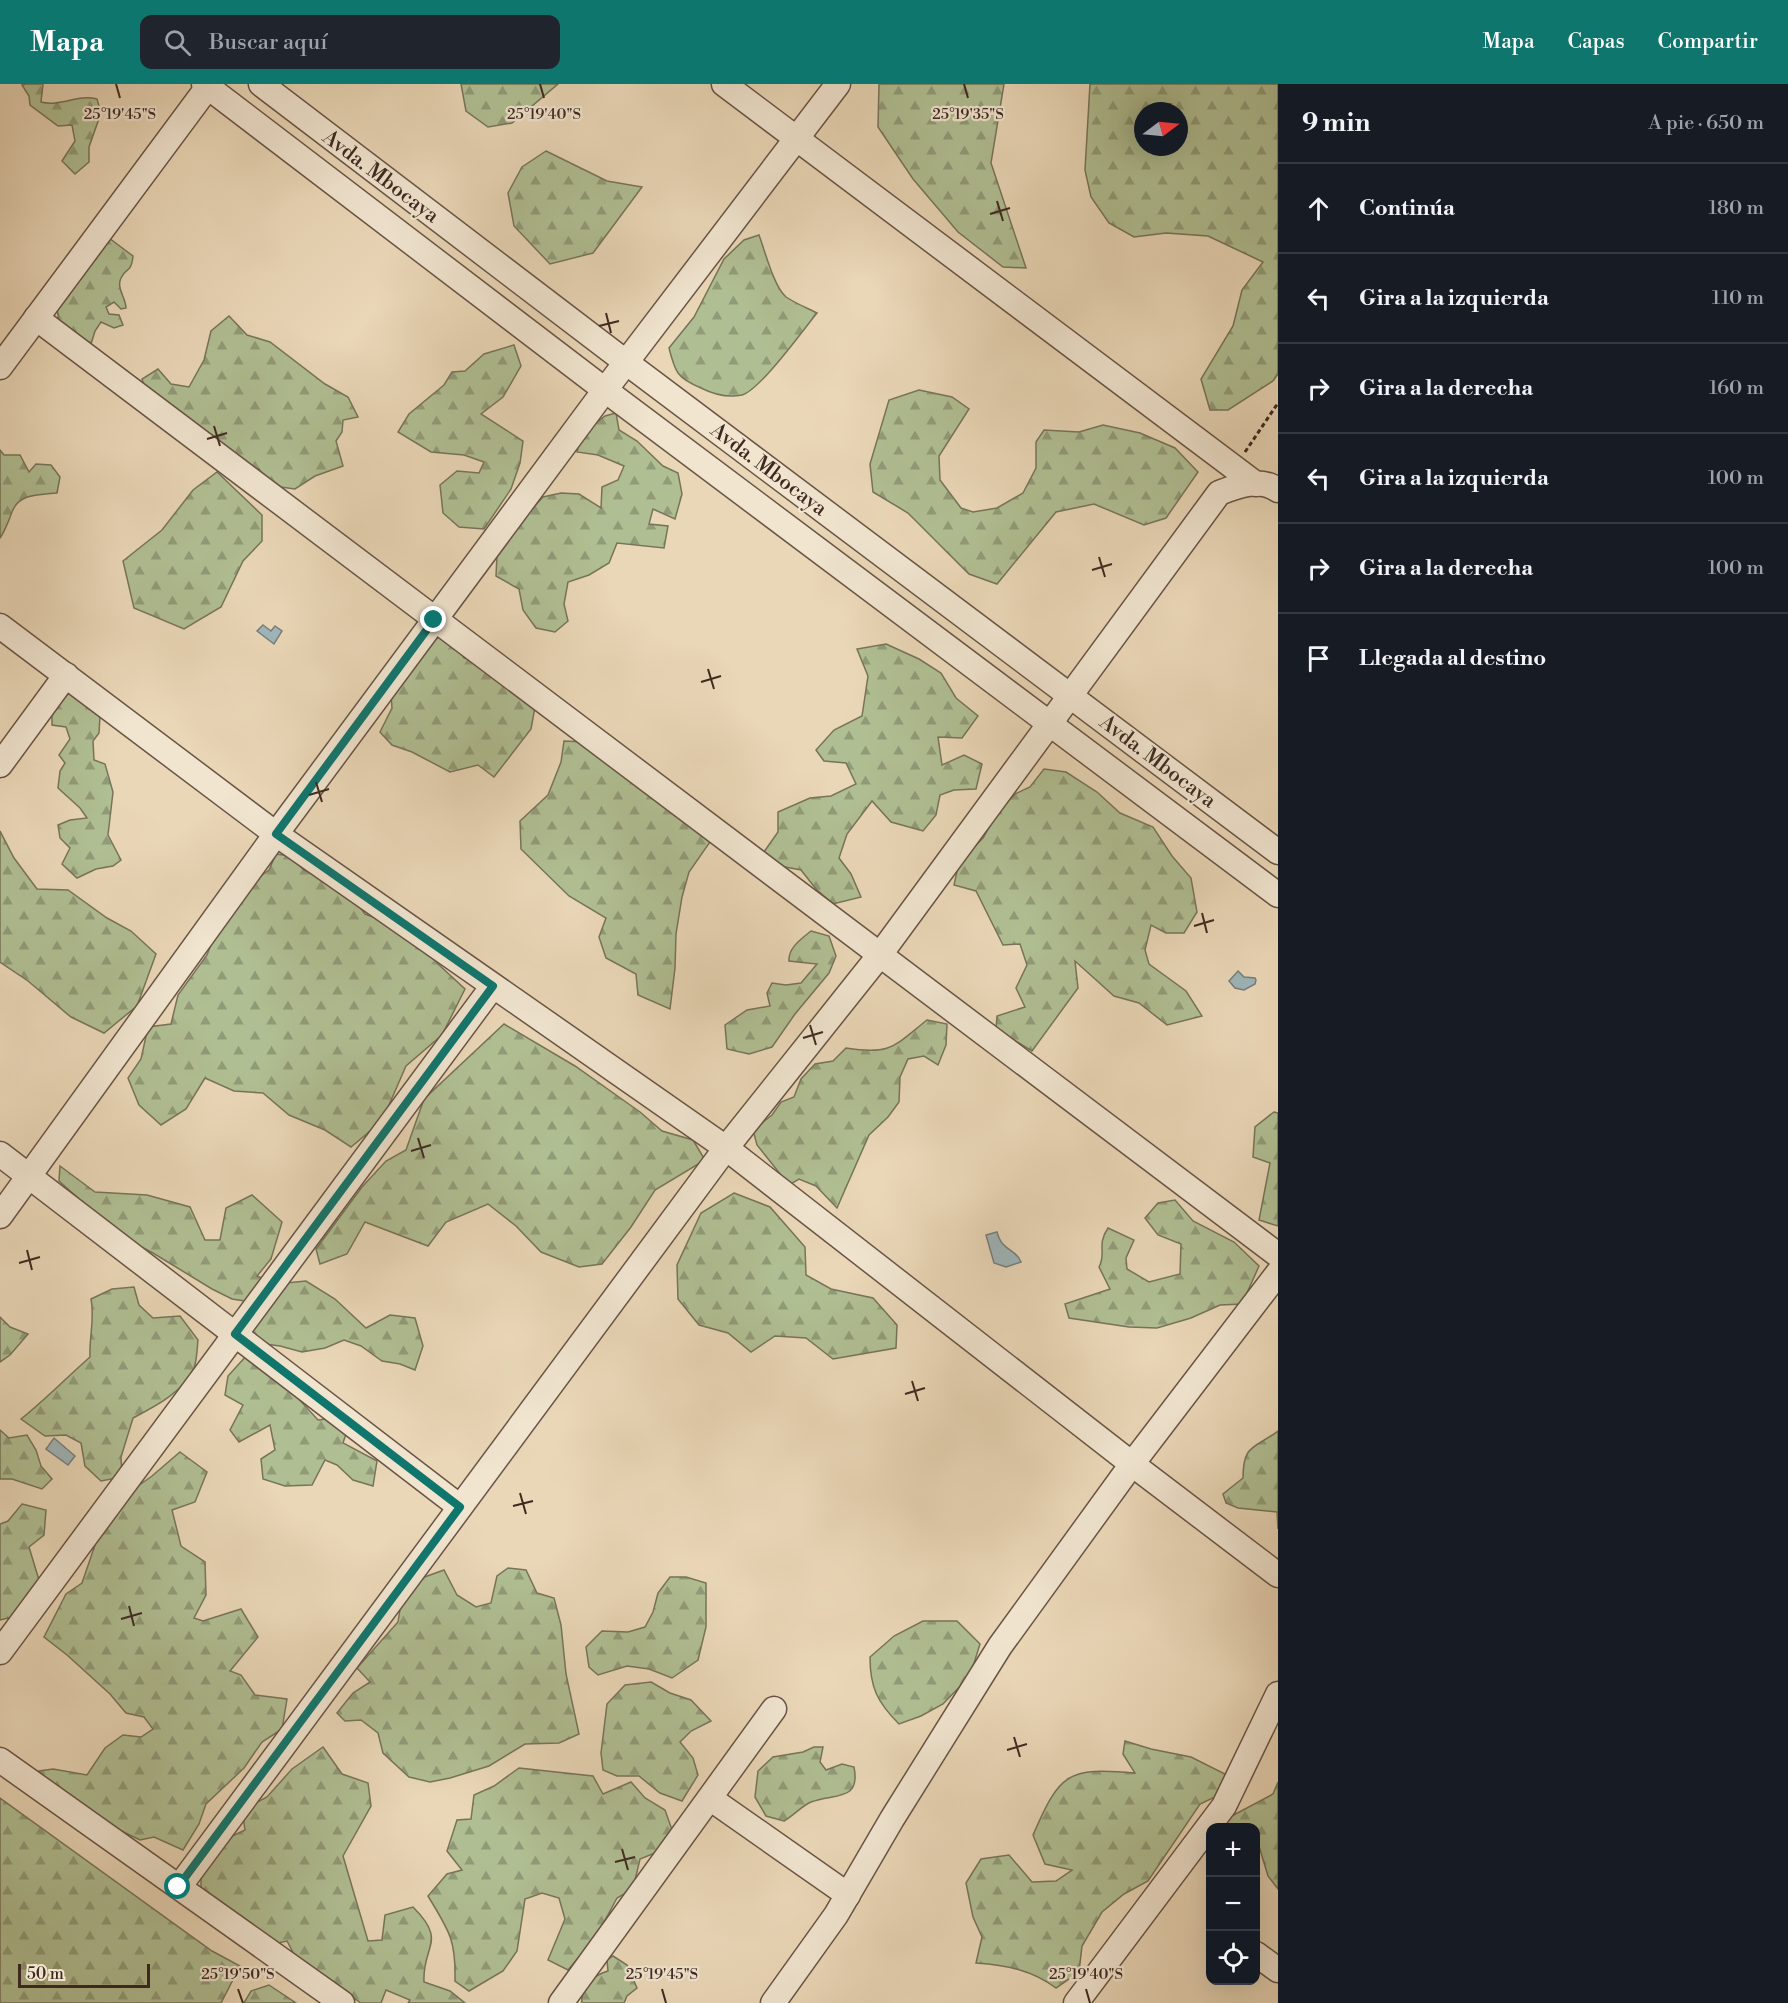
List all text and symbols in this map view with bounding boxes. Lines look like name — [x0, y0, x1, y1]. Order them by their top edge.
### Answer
search box — [140, 15, 560, 69]
text: Mapa — [30, 25, 104, 60]
icon: search — [161, 26, 194, 59]
text: Buscar aquí — [209, 29, 328, 56]
text: Mapa — [1483, 29, 1535, 55]
text: Capas — [1568, 29, 1625, 55]
text: Compartir — [1658, 29, 1758, 55]
north arrow — [1134, 102, 1188, 156]
text: 25°19'45"S — [84, 105, 156, 124]
text: 25°19'40"S — [507, 105, 581, 124]
text: 25°19'35"S — [932, 105, 1004, 124]
text: 9 min — [1302, 107, 1370, 139]
text: A pie · 650 m — [1648, 111, 1764, 136]
street label: Avda. Mbocaya — [316, 124, 444, 229]
icon: ahead — [1302, 192, 1335, 225]
text: Continúa — [1359, 195, 1455, 222]
text: 180 m — [1709, 196, 1764, 221]
icon: left — [1302, 282, 1335, 315]
text: Gira a la izquierda — [1359, 285, 1549, 312]
text: 110 m — [1712, 286, 1764, 311]
icon: right — [1302, 372, 1335, 405]
text: Gira a la derecha — [1359, 375, 1533, 402]
text: 160 m — [1709, 376, 1764, 401]
street label: Avda. Mbocaya — [704, 417, 832, 522]
icon: left — [1302, 462, 1335, 495]
text: Gira a la izquierda — [1359, 465, 1549, 492]
text: 100 m — [1708, 466, 1764, 491]
icon: right — [1302, 552, 1335, 585]
text: Gira a la derecha — [1359, 555, 1533, 582]
text: 100 m — [1708, 556, 1764, 581]
route end — [420, 606, 446, 632]
icon: arrive — [1302, 642, 1335, 675]
text: Llegada al destino — [1359, 645, 1546, 672]
street label: Avda. Mbocaya — [1093, 709, 1221, 814]
map controls — [1206, 1823, 1260, 1985]
button: + — [1206, 1823, 1260, 1877]
route start — [164, 1873, 190, 1899]
button: − — [1206, 1877, 1260, 1931]
button: locate — [1206, 1931, 1260, 1985]
scale bar — [18, 1961, 150, 1988]
text: 50 m — [27, 1964, 64, 1984]
text: 25°19'50"S — [201, 1965, 275, 1984]
text: 25°19'45"S — [626, 1965, 698, 1984]
text: 25°19'40"S — [1049, 1965, 1123, 1984]

